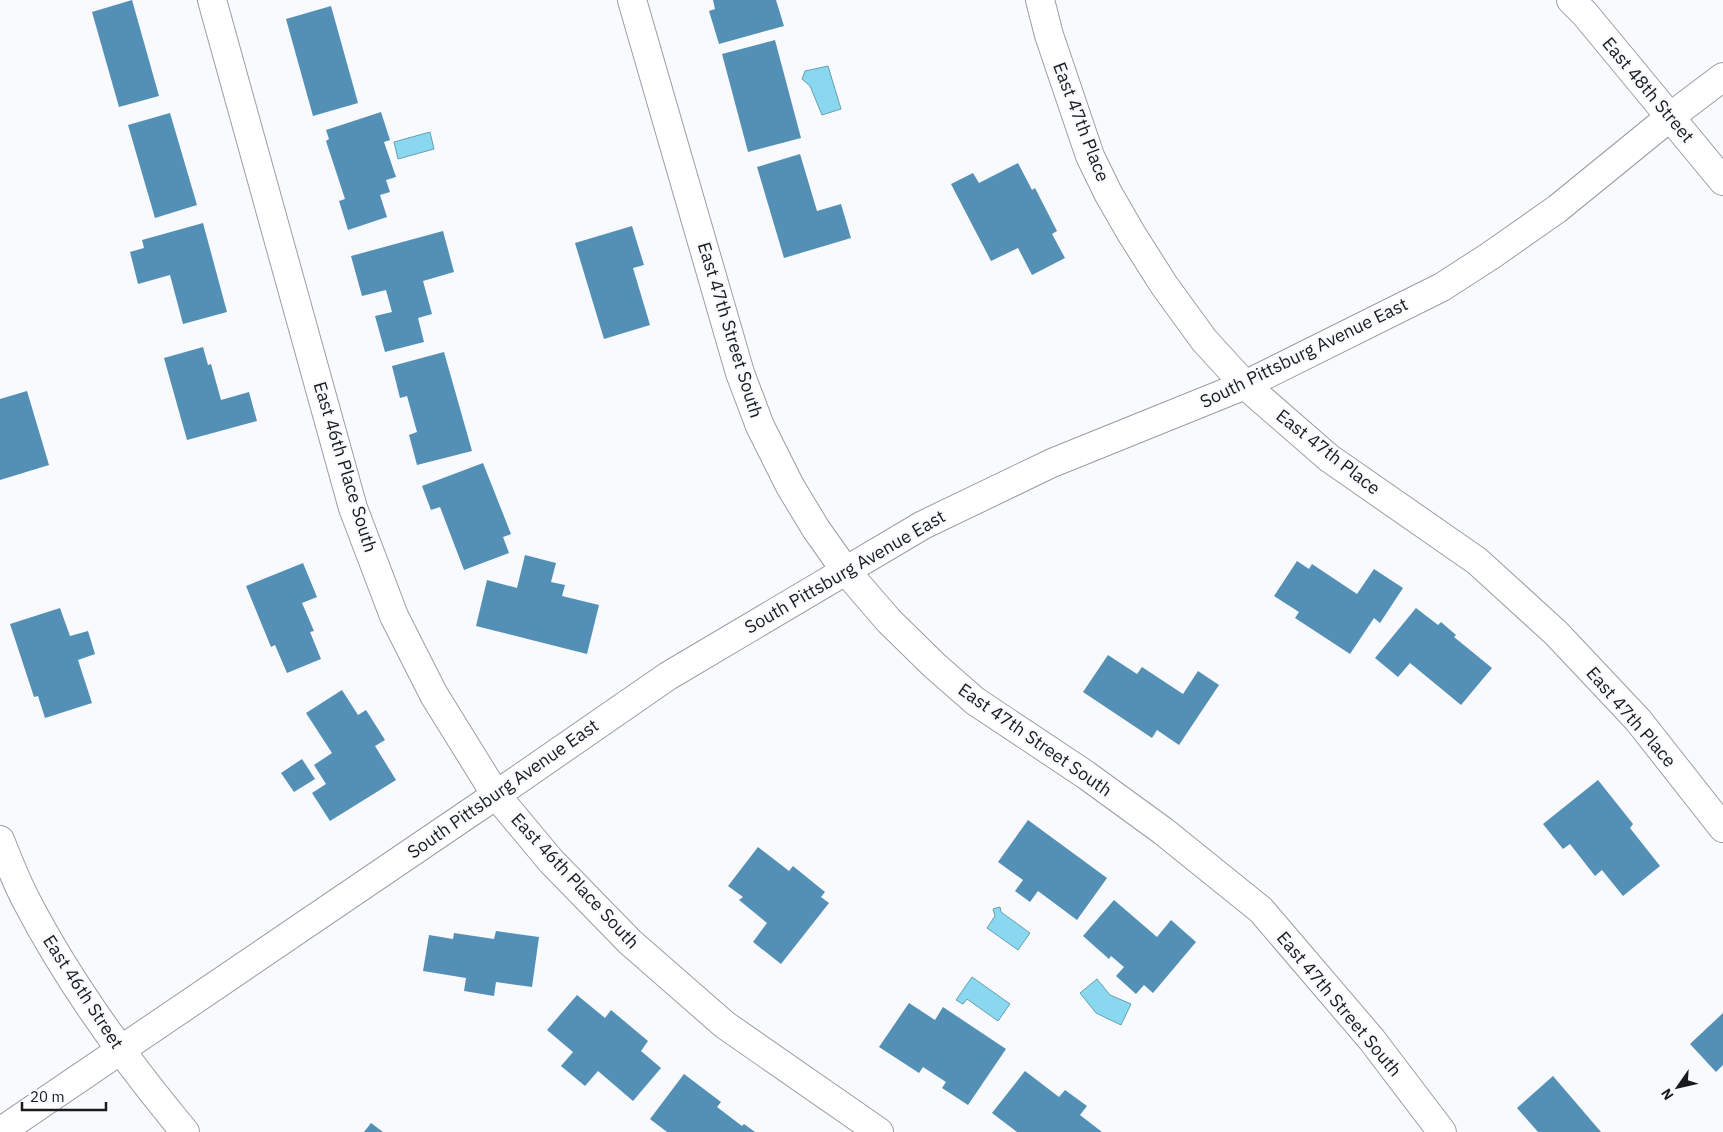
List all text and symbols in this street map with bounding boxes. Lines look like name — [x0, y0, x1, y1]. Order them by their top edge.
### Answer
street label: East 48th Street — [1597, 32, 1699, 147]
street label: East 47th Place — [1048, 59, 1115, 185]
street label: East 47th Street South — [693, 239, 768, 421]
street label: South Pittsburg Avenue East — [1196, 292, 1411, 413]
street label: East 46th Place South — [309, 379, 382, 555]
street label: East 47th Place — [1272, 404, 1385, 500]
street label: South Pittsburg Avenue East — [740, 505, 949, 639]
street label: East 47th Place — [1581, 662, 1681, 772]
street label: East 47th Street South — [954, 678, 1117, 801]
street label: South Pittsburg Avenue East — [403, 714, 603, 863]
street label: East 46th Place South — [506, 808, 644, 953]
street label: East 47th Street South — [1272, 926, 1407, 1081]
street label: East 46th Street — [38, 930, 129, 1053]
north arrow — [1653, 1062, 1703, 1112]
scale bar — [22, 1080, 106, 1112]
text: N — [1657, 1085, 1678, 1104]
text: 20 m — [30, 1087, 65, 1106]

